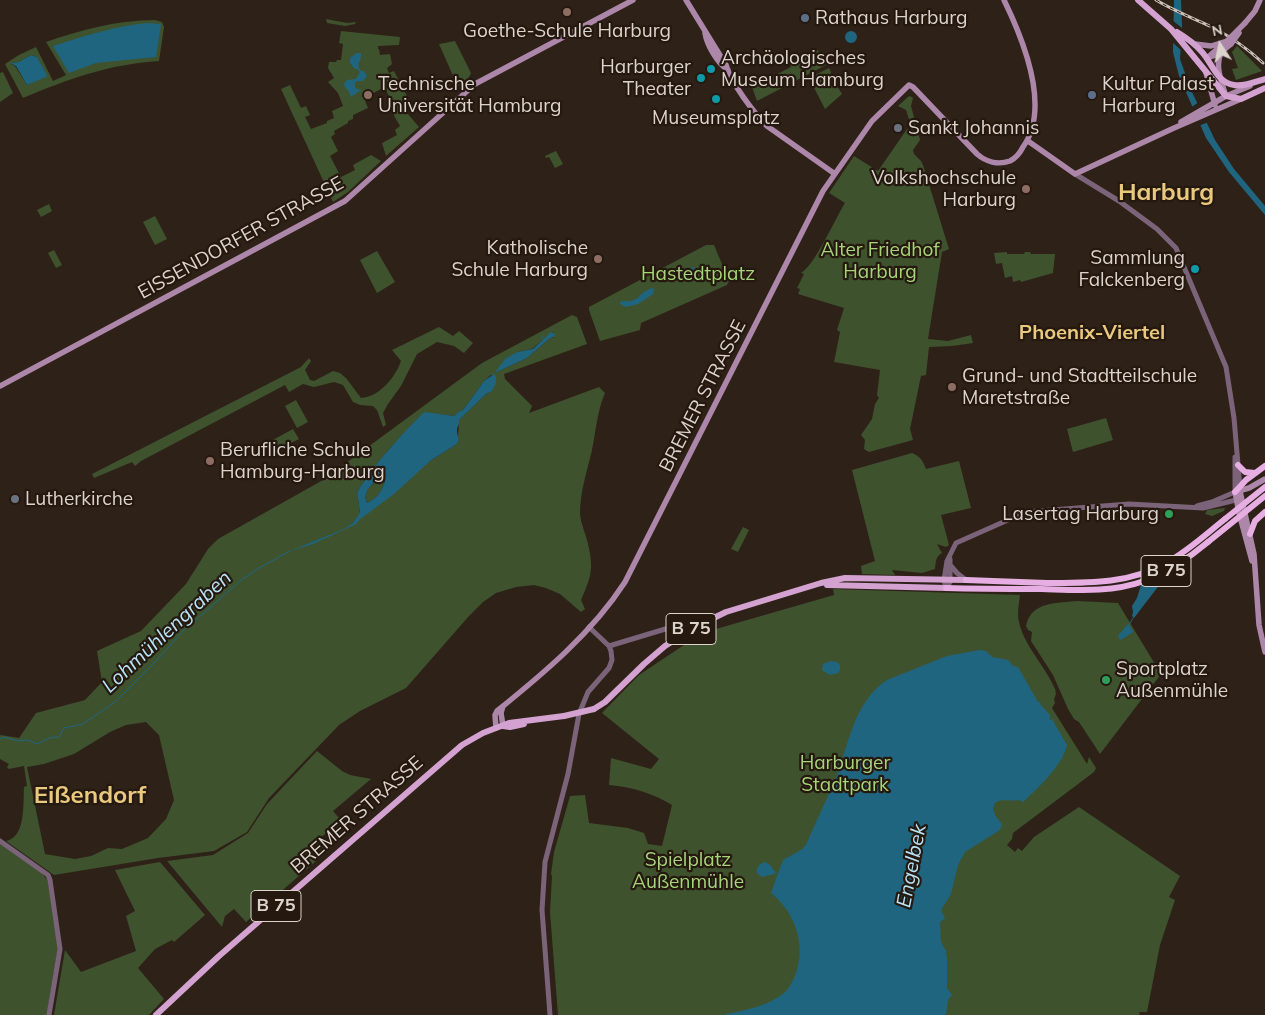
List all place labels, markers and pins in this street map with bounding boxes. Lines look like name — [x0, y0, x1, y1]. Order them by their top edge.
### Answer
marker: Goethe-Schule Harburg — [561, 6, 573, 18]
place label: Rathaus Harburg — [815, 7, 967, 29]
marker: Rathaus Harburg — [799, 12, 811, 24]
place label: Goethe-Schule Harburg — [463, 20, 671, 42]
place label: Archäologisches Museum Hamburg — [721, 47, 884, 91]
place label: Harburger Theater — [600, 56, 691, 100]
marker: Archäologisches Museum Hamburg — [705, 63, 717, 75]
marker: Harburger Theater — [695, 72, 707, 84]
place label: Technische Universität Hamburg — [378, 73, 561, 117]
place label: Kultur Palast Harburg — [1102, 73, 1214, 117]
marker: Technische Universität Hamburg — [362, 89, 374, 101]
marker: Kultur Palast Harburg — [1086, 89, 1098, 101]
marker: Museumsplatz — [710, 93, 722, 105]
place label: Museumsplatz — [652, 107, 780, 129]
place label: Sankt Johannis — [908, 117, 1039, 139]
marker: Sankt Johannis — [892, 122, 904, 134]
place label: Volkshochschule Harburg — [871, 167, 1016, 211]
marker: Volkshochschule Harburg — [1020, 183, 1032, 195]
place label: Katholische Schule Harburg — [451, 237, 588, 281]
place label: Sammlung Falckenberg — [1078, 247, 1185, 291]
marker: Katholische Schule Harburg — [592, 253, 604, 265]
marker: Sammlung Falckenberg — [1189, 263, 1201, 275]
place label: Grund‐ und Stadtteilschule Maretstraße — [962, 365, 1197, 409]
marker: Grund‐ und Stadtteilschule Maretstraße — [946, 381, 958, 393]
place label: Berufliche Schule Hamburg-Harburg — [220, 439, 385, 483]
marker: Berufliche Schule Hamburg-Harburg — [204, 455, 216, 467]
place label: Lutherkirche — [25, 488, 133, 510]
marker: Lutherkirche — [9, 493, 21, 505]
place label: Lasertag Harburg — [1002, 503, 1159, 525]
marker: Lasertag Harburg — [1163, 508, 1175, 520]
place label: Sportplatz Außenmühle — [1116, 658, 1228, 702]
marker: Sportplatz Außenmühle — [1100, 674, 1112, 686]

